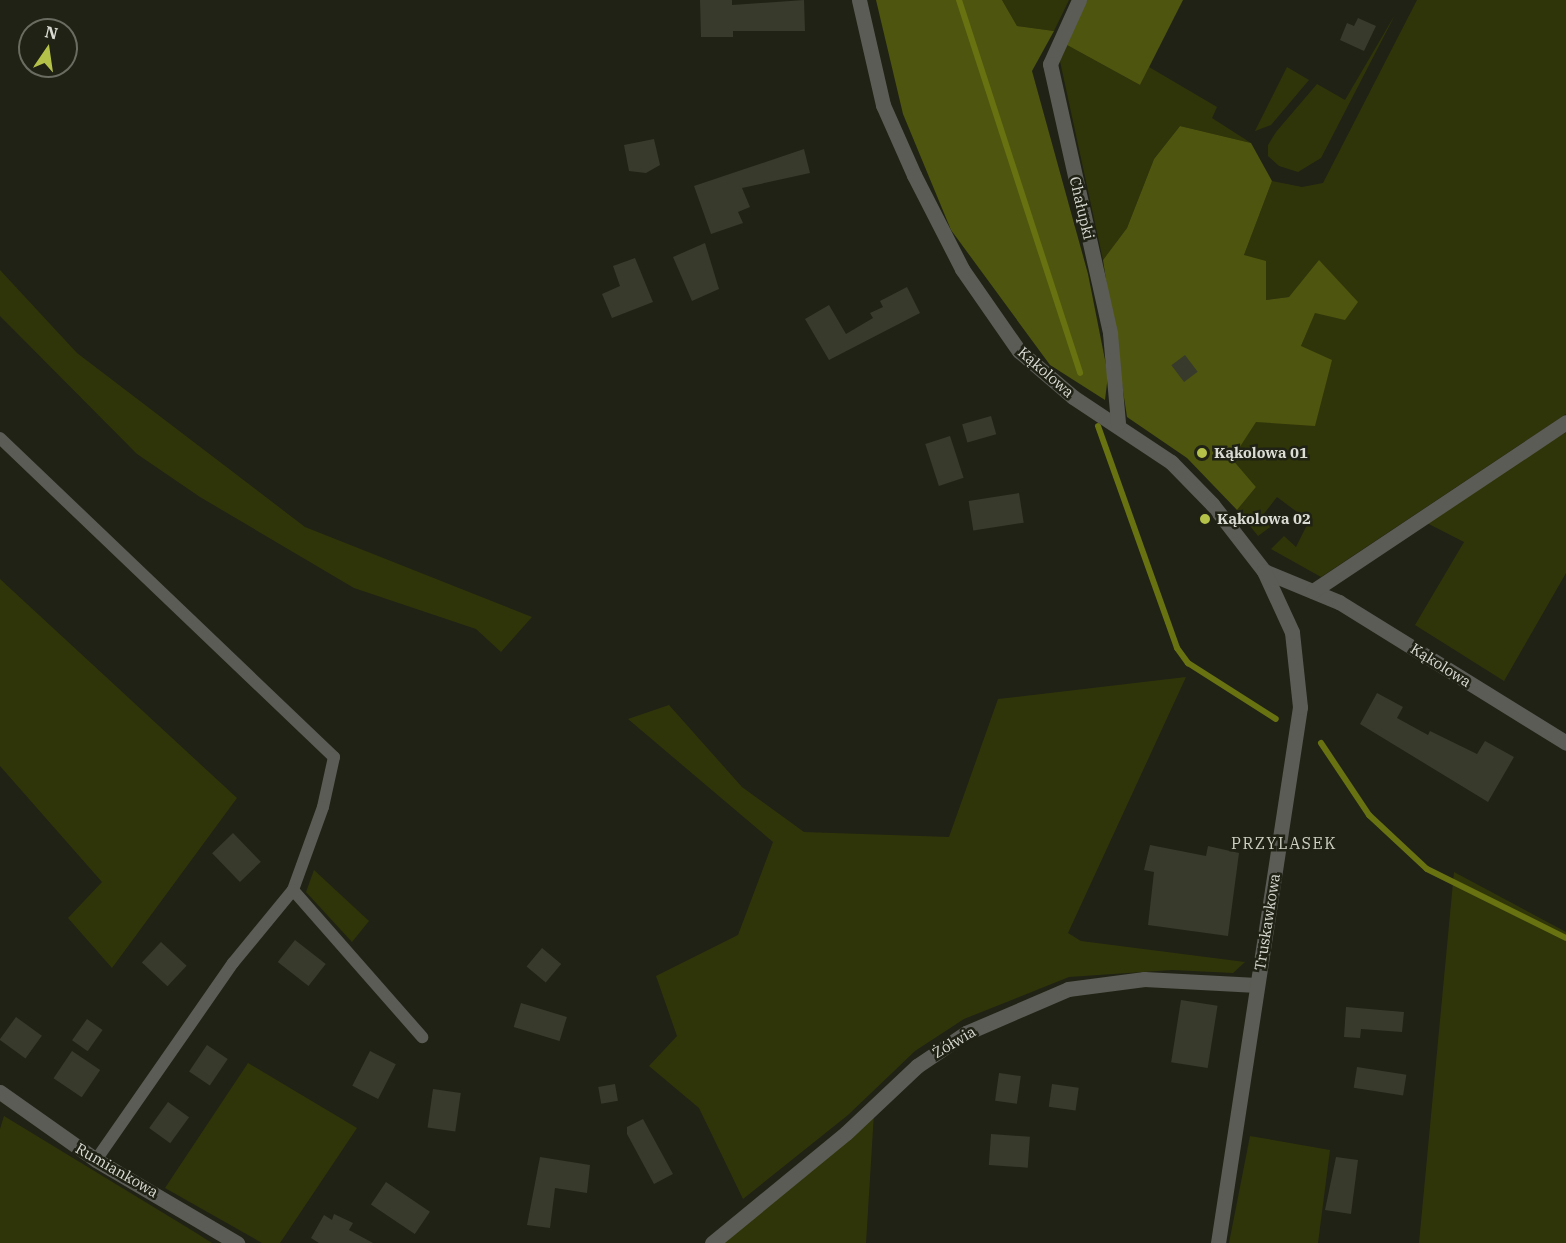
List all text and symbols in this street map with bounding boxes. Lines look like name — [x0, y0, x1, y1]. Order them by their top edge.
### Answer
north arrow — [18, 18, 78, 78]
text: N — [43, 21, 60, 44]
street label: Chałupki — [1066, 175, 1098, 241]
street label: Kąkolowa — [1014, 343, 1078, 401]
place label: Kąkolowa 01 — [1214, 444, 1308, 462]
marker: Kąkolowa 01 — [1195, 446, 1209, 460]
place label: Kąkolowa 02 — [1217, 510, 1311, 528]
marker: Kąkolowa 02 — [1198, 512, 1212, 526]
street label: Kąkolowa — [1407, 639, 1475, 691]
district label: PRZYLASEK — [1231, 833, 1337, 853]
street label: Truskawkowa — [1250, 872, 1284, 972]
street label: Żółwia — [929, 1022, 979, 1062]
street label: Rumiankowa — [72, 1139, 162, 1201]

